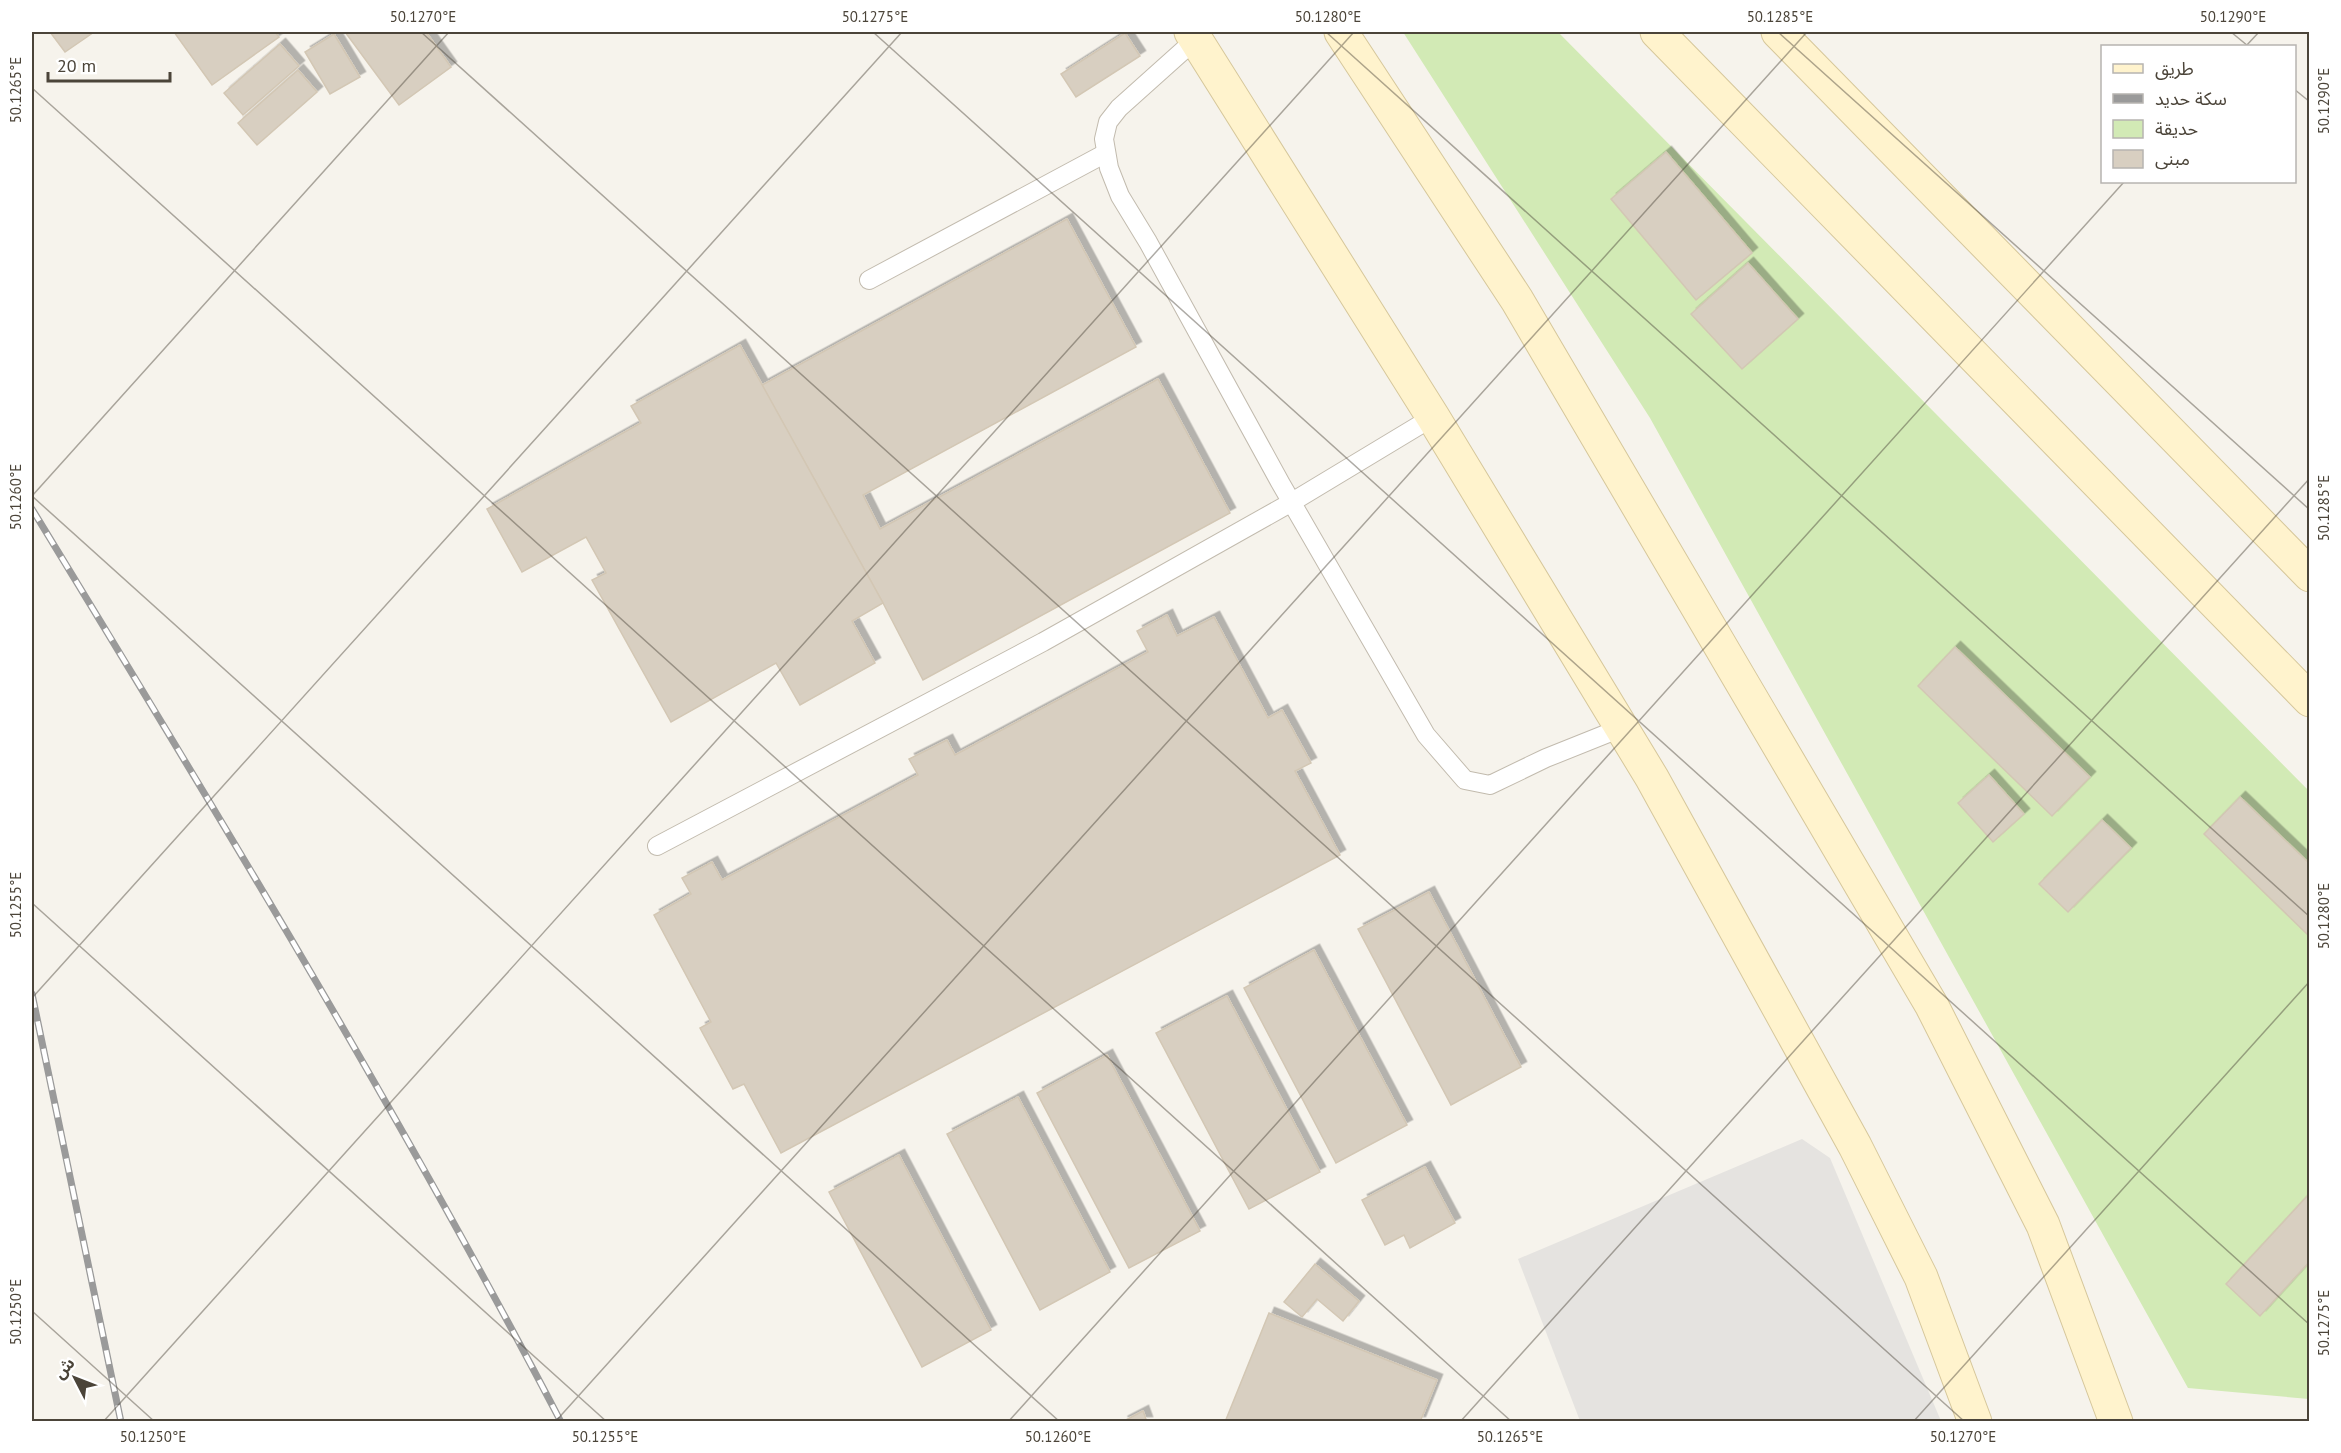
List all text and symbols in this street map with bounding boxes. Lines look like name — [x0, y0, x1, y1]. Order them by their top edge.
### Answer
text: 50.1270°E — [390, 7, 456, 26]
text: 50.1275°E — [842, 7, 908, 26]
text: 50.1280°E — [1295, 7, 1361, 26]
text: 50.1285°E — [1747, 7, 1813, 26]
text: 50.1290°E — [2200, 7, 2266, 26]
scale bar — [48, 45, 170, 83]
legend — [2101, 45, 2296, 183]
text: 20 m — [57, 54, 96, 77]
text: 50.1265°E — [6, 57, 25, 123]
text: طريق — [2155, 57, 2194, 80]
text: 50.1290°E — [2314, 68, 2333, 134]
text: سكة حديد — [2155, 87, 2227, 110]
text: حديقة — [2155, 117, 2198, 140]
text: مبنى — [2155, 147, 2190, 170]
text: 50.1260°E — [6, 464, 25, 530]
text: 50.1285°E — [2314, 475, 2333, 541]
text: 50.1255°E — [6, 872, 25, 938]
text: 50.1280°E — [2314, 883, 2333, 949]
text: 50.1250°E — [6, 1279, 25, 1345]
text: 50.1275°E — [2314, 1290, 2333, 1356]
north arrow — [45, 1348, 105, 1408]
text: ش — [49, 1353, 79, 1383]
text: 50.1250°E — [120, 1427, 186, 1446]
text: 50.1255°E — [572, 1427, 638, 1446]
text: 50.1260°E — [1025, 1427, 1091, 1446]
text: 50.1265°E — [1477, 1427, 1543, 1446]
text: 50.1270°E — [1930, 1427, 1996, 1446]

